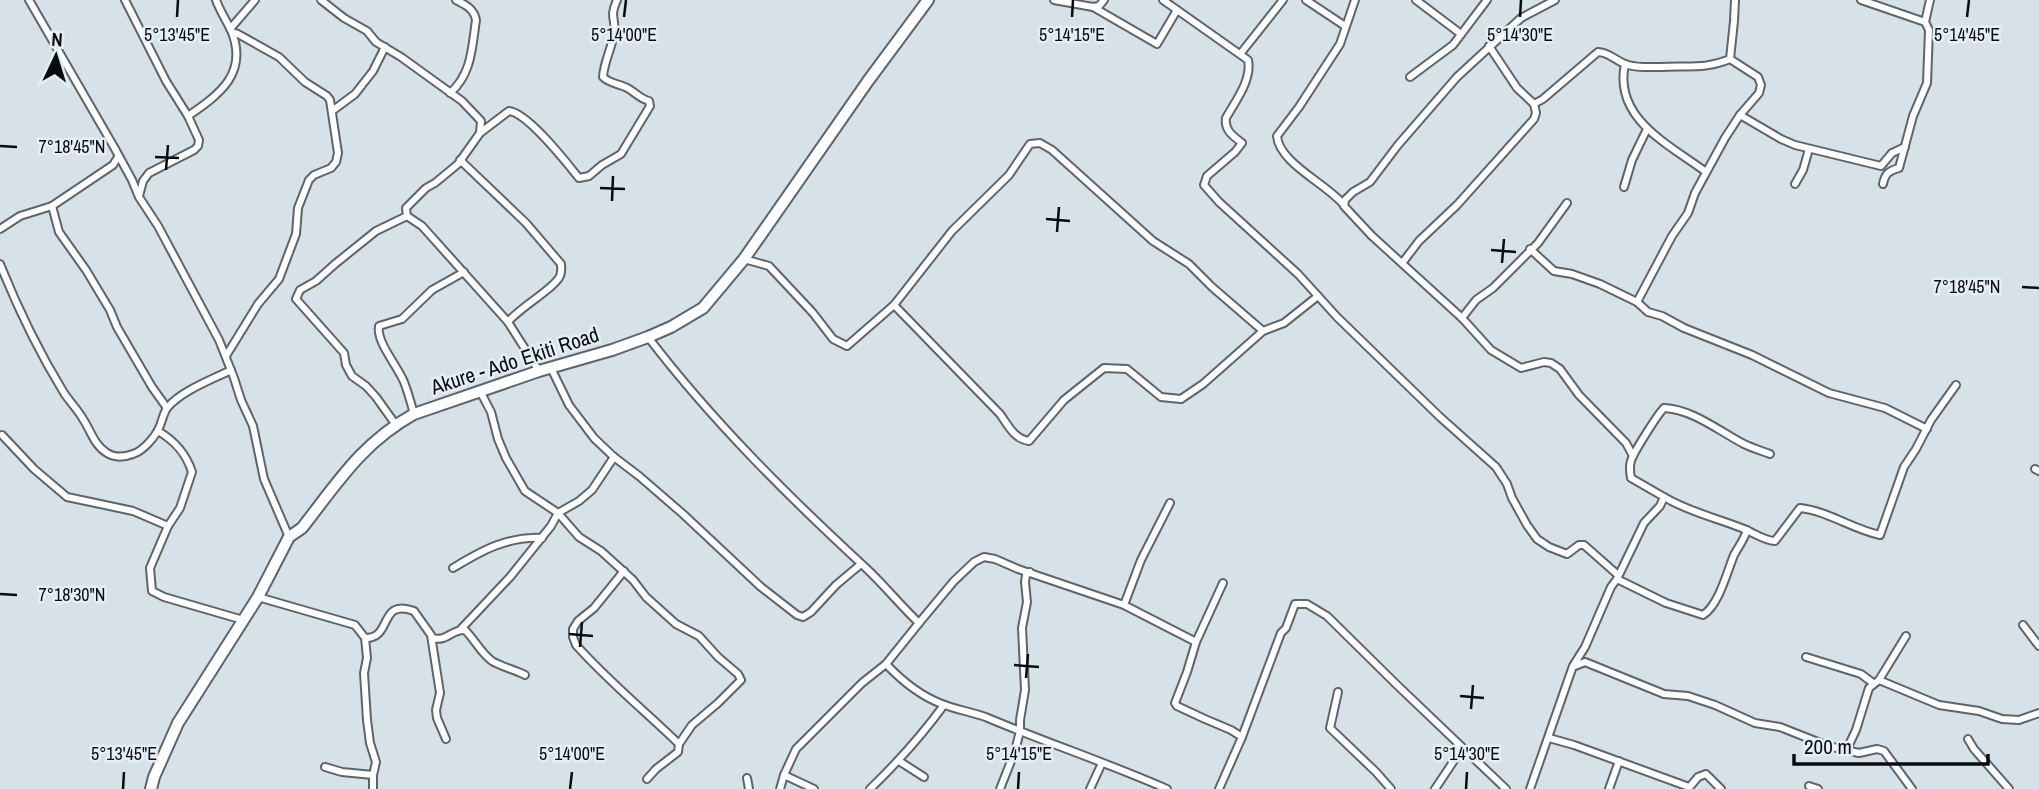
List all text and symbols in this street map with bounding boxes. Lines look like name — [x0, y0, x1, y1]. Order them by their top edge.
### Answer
north arrow — [21, 21, 91, 91]
text: 5°13'45"E — [144, 22, 210, 47]
text: 5°14'00"E — [591, 22, 657, 47]
text: 5°14'15"E — [1039, 22, 1105, 47]
text: 5°14'30"E — [1487, 22, 1553, 47]
text: 5°14'45"E — [1934, 22, 2000, 47]
text: N — [51, 26, 64, 52]
text: 7°18'45"N — [39, 134, 105, 159]
text: 7°18'45"N — [1934, 274, 2000, 299]
street label: Akure - Ado Ekiti Road — [426, 320, 603, 402]
text: 7°18'30"N — [39, 582, 105, 607]
scale bar — [1794, 722, 1988, 766]
text: 200 m — [1804, 732, 1852, 761]
text: 5°13'45"E — [91, 741, 157, 766]
text: 5°14'00"E — [539, 741, 605, 766]
text: 5°14'15"E — [986, 741, 1052, 766]
text: 5°14'30"E — [1434, 741, 1500, 766]

